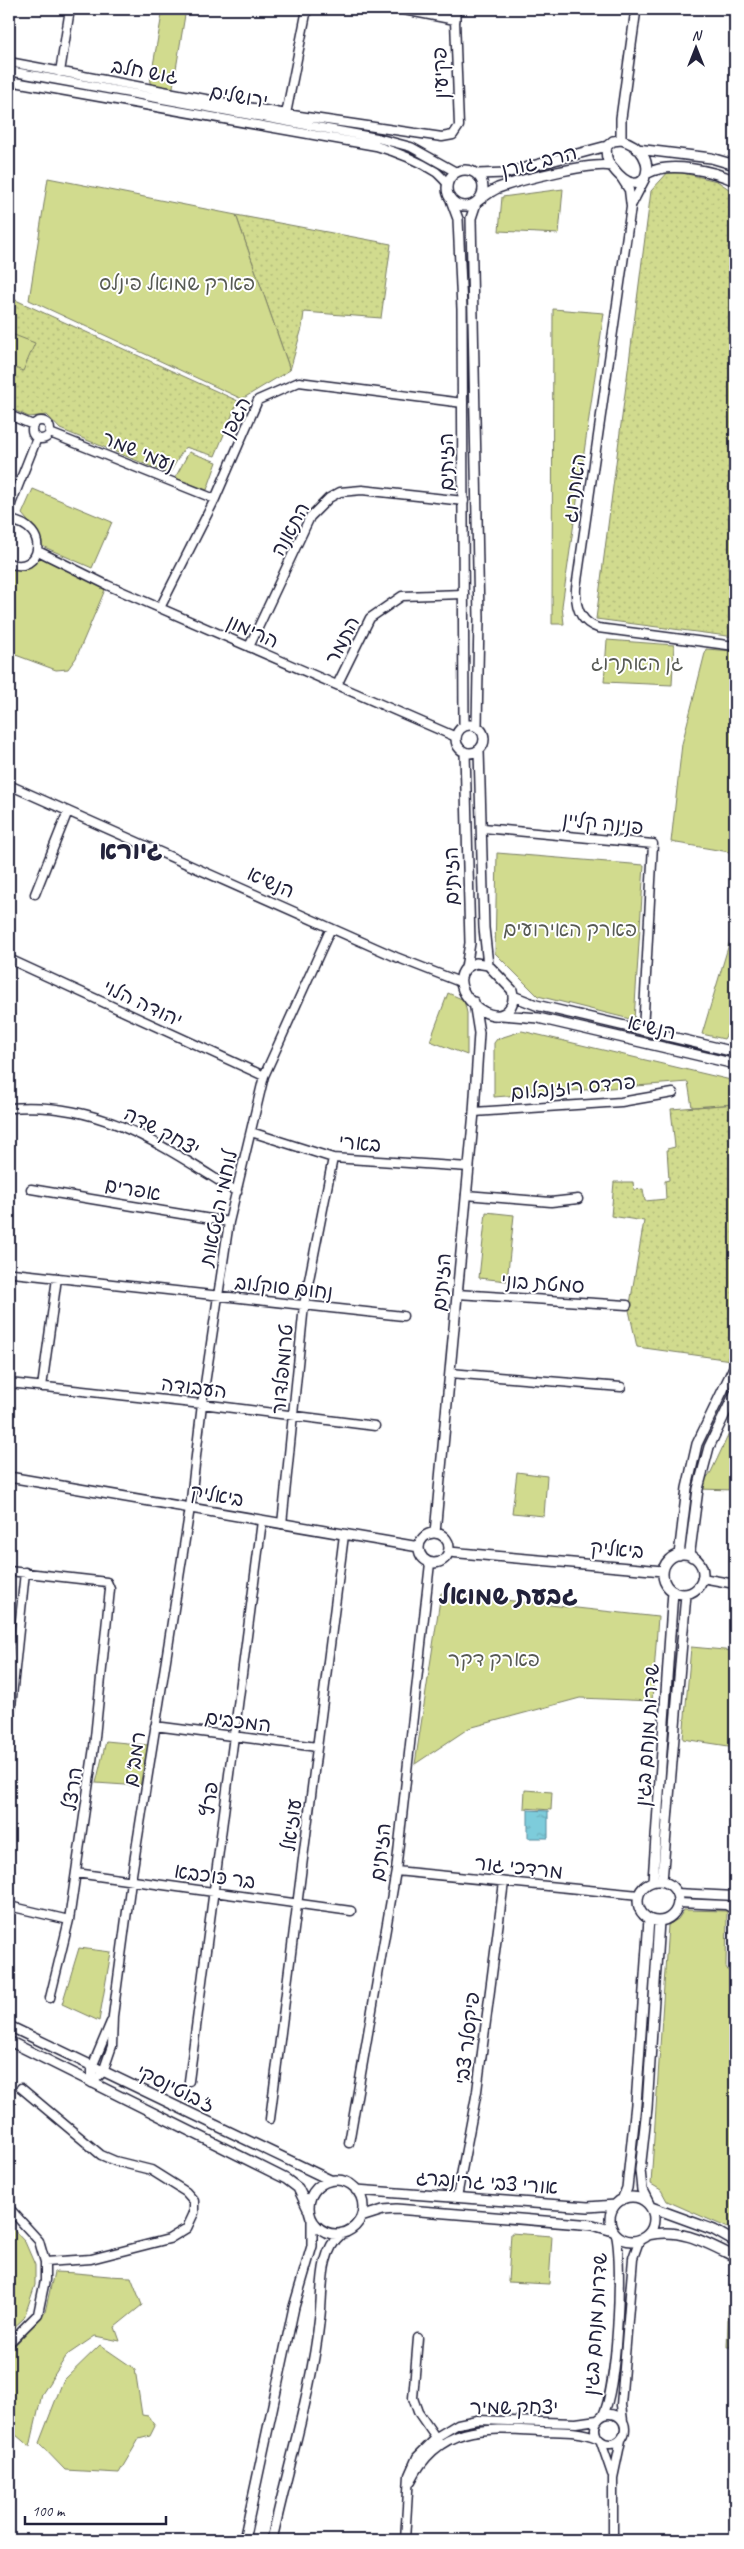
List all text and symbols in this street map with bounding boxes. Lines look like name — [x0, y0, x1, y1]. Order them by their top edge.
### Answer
north arrow — [672, 22, 722, 72]
text: N — [692, 27, 703, 44]
street label: פקיעין — [427, 47, 454, 99]
street label: גוש חלב — [109, 53, 180, 90]
street label: ירושלים — [208, 79, 270, 114]
street label: הרב גורן — [499, 140, 580, 183]
park label: פארק שמואל פינלס — [99, 271, 255, 296]
street label: הגפן — [215, 393, 256, 442]
street label: נעמי שמר — [99, 425, 179, 477]
street label: הזיתים — [433, 433, 460, 491]
street label: האתרוג — [557, 452, 592, 524]
street label: התאנה — [265, 498, 315, 561]
street label: הרימון — [223, 609, 283, 654]
street label: התמר — [320, 612, 365, 668]
park label: גן האתרוג — [591, 651, 683, 676]
street label: פנינה קליין — [561, 807, 645, 840]
district label: גיורא — [99, 835, 163, 867]
street label: הזיתים — [438, 847, 465, 905]
street label: הנשיא — [243, 861, 298, 904]
park label: פארק האירועים — [503, 917, 637, 942]
street label: יהודה הלוי — [99, 974, 186, 1033]
street label: הנשיא — [625, 1010, 679, 1045]
street label: פרדס רוזנבלום — [509, 1070, 637, 1105]
street label: יצחק שדה — [119, 1101, 204, 1162]
street label: בארי — [338, 1129, 382, 1158]
street label: לוחמי הגטאות — [194, 1146, 243, 1270]
street label: אפרים — [103, 1172, 163, 1207]
street label: הזיתים — [426, 1252, 457, 1312]
street label: סמטת בוני — [500, 1268, 586, 1299]
street label: נחום סוקלוב — [234, 1270, 334, 1305]
street label: טרומפלדור — [266, 1323, 299, 1415]
street label: העבודה — [159, 1371, 228, 1404]
street label: ביאליק — [188, 1478, 246, 1512]
street label: ביאליק — [589, 1535, 645, 1564]
district label: גבעת שמואל — [438, 1580, 578, 1612]
park label: פארק דקר — [448, 1647, 540, 1672]
street label: שדרות מנחם בגין — [630, 1663, 665, 1807]
street label: המכבים — [203, 1705, 273, 1738]
street label: רמב"ם — [118, 1730, 151, 1788]
street label: הרצל — [57, 1765, 88, 1813]
street label: פרץ — [195, 1780, 224, 1818]
street label: עוזיאל — [276, 1797, 307, 1853]
street label: הזיתים — [365, 1821, 396, 1883]
street label: מרדכי גור — [473, 1850, 564, 1885]
street label: בר כוכבא — [173, 1858, 257, 1895]
street label: פיקסלר צבי — [449, 1990, 486, 2086]
street label: ז'בוטינסקי — [133, 2059, 219, 2118]
street label: אורי צבי גרינברג — [415, 2165, 559, 2200]
street label: שדרות מנחם בגין — [578, 2252, 613, 2396]
street label: יצחק שמיר — [470, 2395, 558, 2420]
scale bar — [25, 2494, 166, 2526]
text: 100 m — [32, 2502, 66, 2521]

